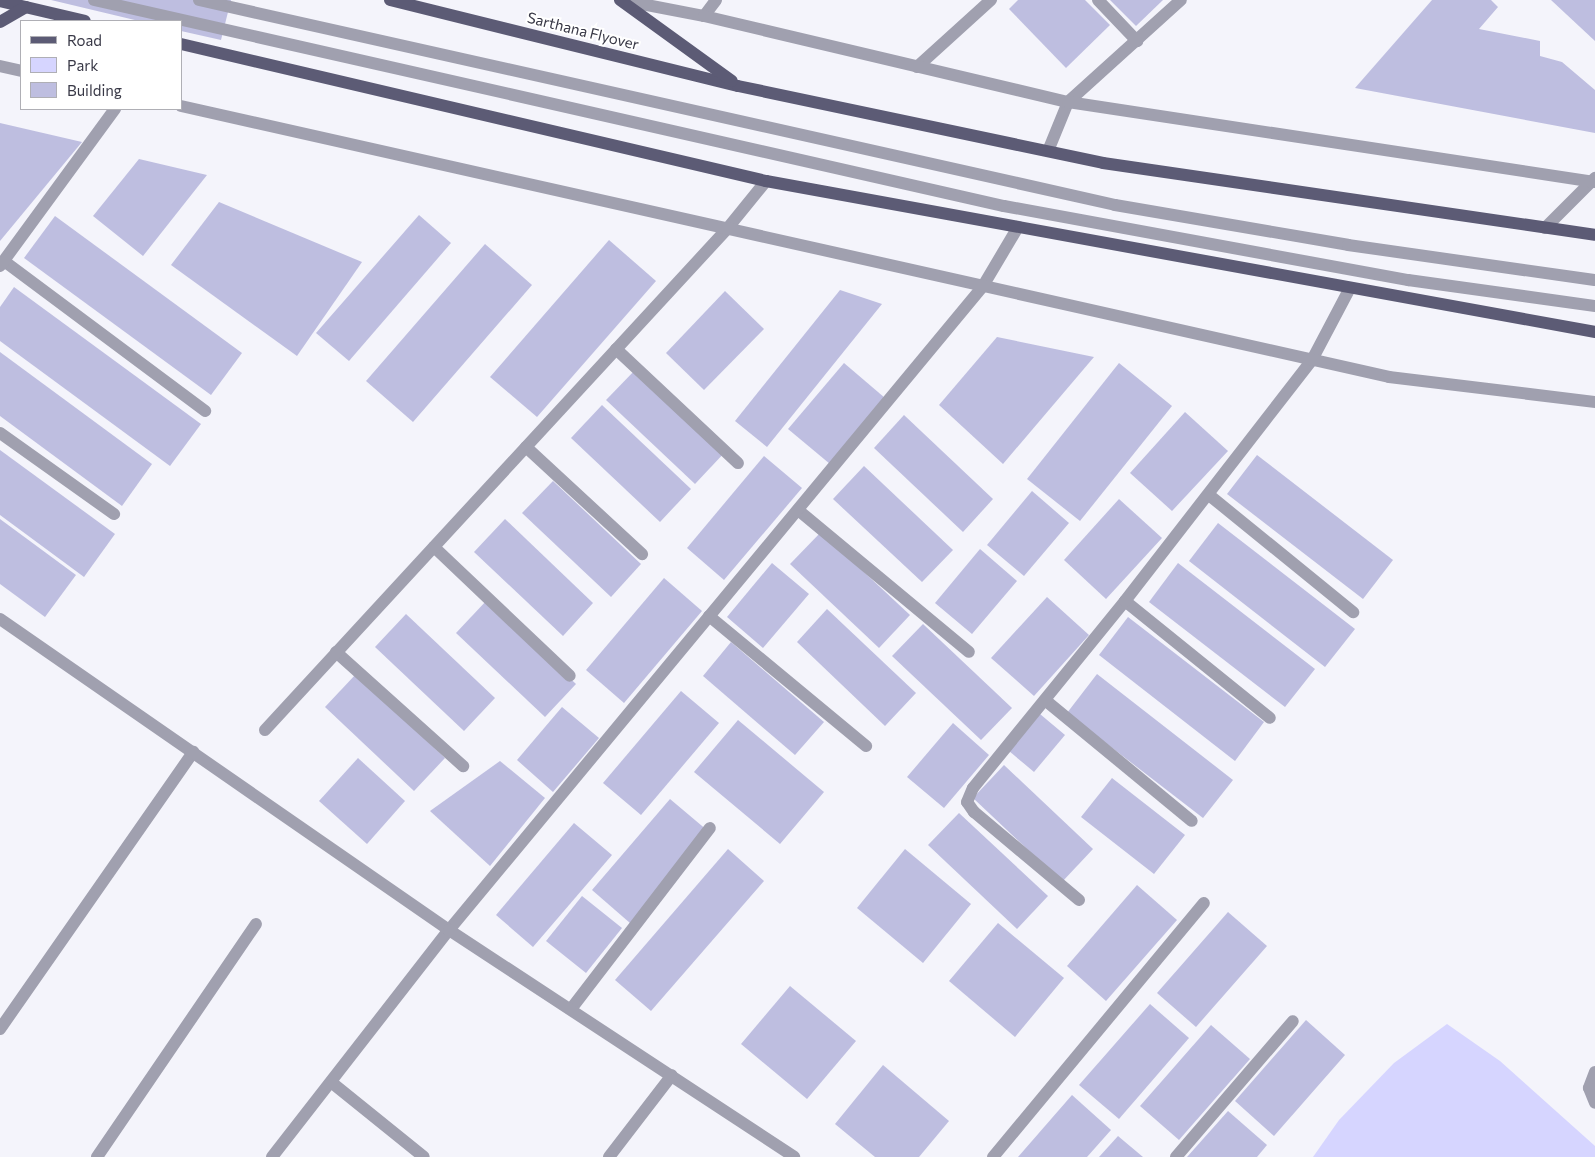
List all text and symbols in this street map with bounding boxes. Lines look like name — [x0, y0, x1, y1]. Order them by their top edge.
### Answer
street label: Sarthana Flyover — [525, 8, 641, 54]
legend — [20, 20, 182, 110]
text: Road — [67, 31, 102, 49]
text: Park — [67, 56, 98, 74]
text: Building — [67, 81, 122, 99]

